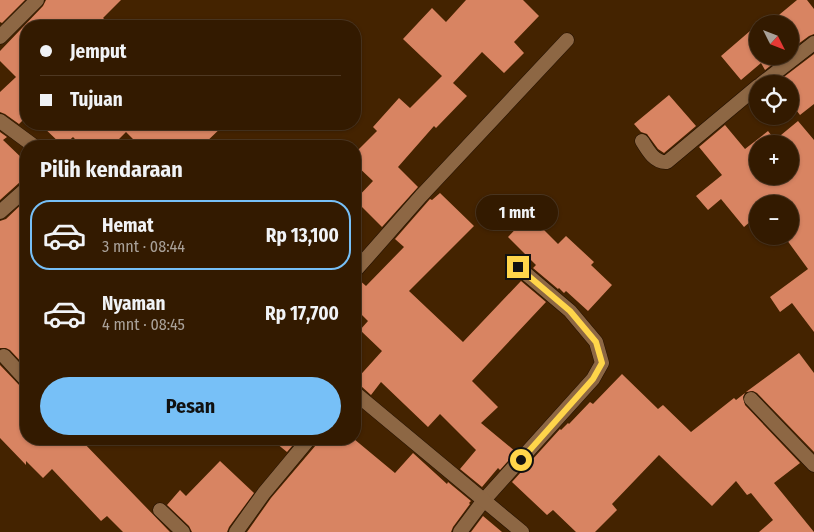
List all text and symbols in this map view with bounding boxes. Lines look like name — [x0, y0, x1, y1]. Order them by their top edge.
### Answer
north arrow — [749, 15, 799, 65]
map controls — [749, 15, 799, 245]
text: Jemput — [70, 40, 127, 63]
button: locate — [749, 75, 799, 125]
text: Tujuan — [70, 88, 123, 111]
button: + — [749, 135, 799, 185]
text: Pilih kendaraan — [40, 156, 183, 183]
callout: 1 mnt — [477, 194, 559, 230]
button: − — [749, 195, 799, 245]
text: 1 mnt — [499, 203, 535, 222]
icon: car — [42, 213, 87, 258]
text: Hemat — [102, 214, 154, 237]
text: Rp 13,100 — [266, 224, 339, 247]
text: 3 mnt · 08:44 — [102, 237, 185, 256]
route end — [507, 256, 529, 278]
icon: car — [42, 291, 87, 336]
text: Nyaman — [102, 292, 165, 315]
text: Rp 17,700 — [265, 302, 339, 325]
text: 4 mnt · 08:45 — [102, 315, 185, 334]
button: Pesan — [40, 377, 341, 435]
route start — [510, 449, 532, 471]

